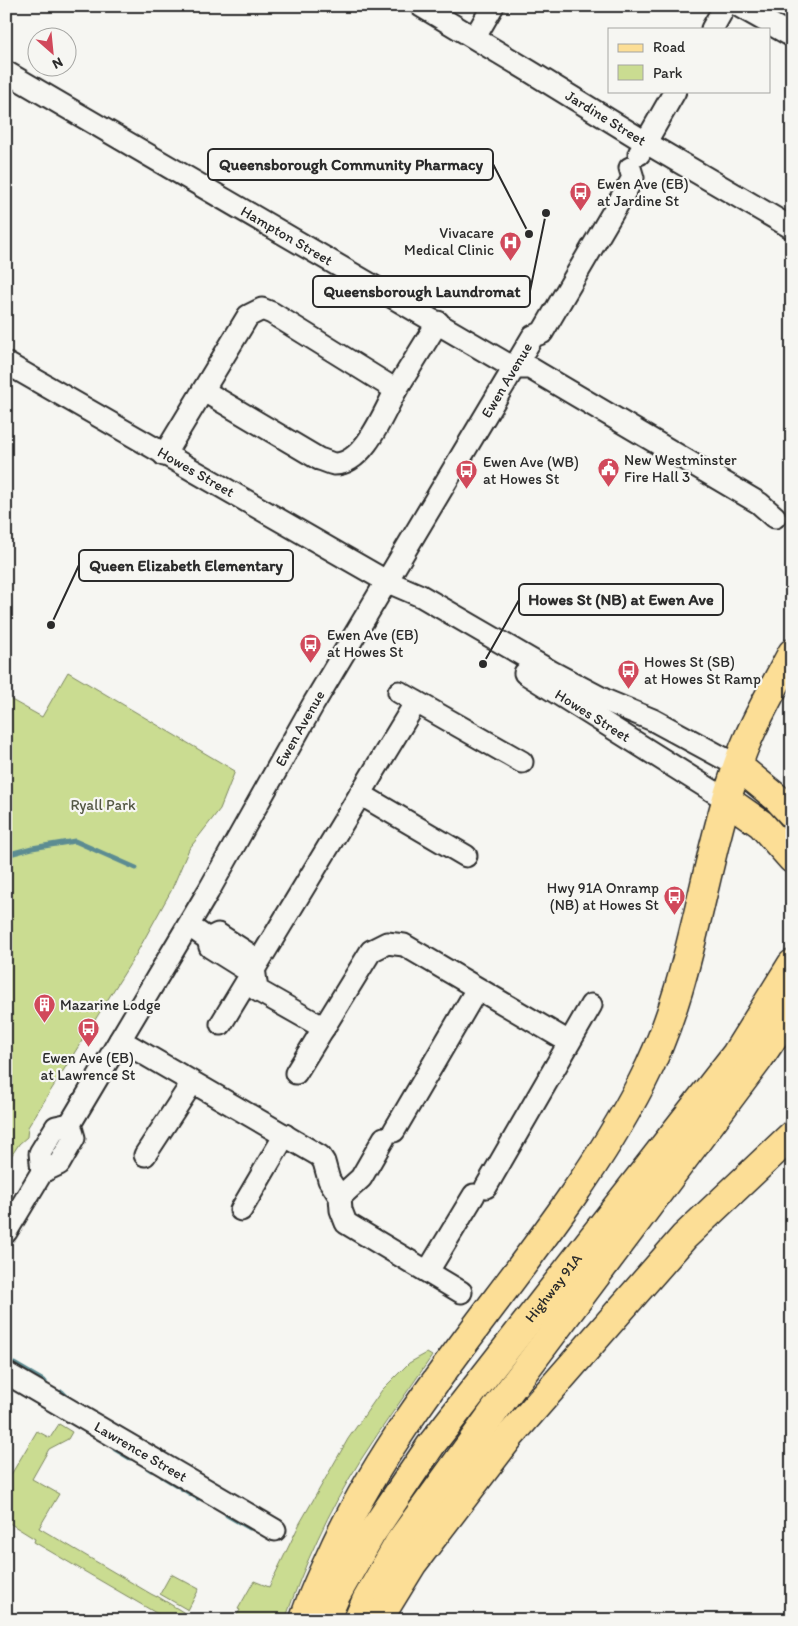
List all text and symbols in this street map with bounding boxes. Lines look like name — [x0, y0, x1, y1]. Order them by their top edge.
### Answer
north arrow — [28, 28, 78, 78]
legend — [608, 28, 770, 92]
text: Road — [653, 38, 686, 56]
text: N — [50, 53, 66, 73]
text: Park — [653, 64, 683, 82]
street label: Jardine Street — [562, 86, 650, 150]
callout: Queensborough Community Pharmacy — [208, 149, 493, 180]
text: Queensborough Community Pharmacy — [219, 155, 483, 175]
place label: Ewen Ave (EB) at Jardine St — [597, 175, 689, 210]
bus stop icon: Ewen Ave (EB) at Jardine St — [569, 181, 593, 212]
street label: Hampton Street — [238, 202, 336, 270]
place label: Vivacare Medical Clinic — [404, 224, 494, 259]
hospital icon: Vivacare Medical Clinic — [498, 230, 522, 261]
callout: Queensborough Laundromat — [313, 276, 530, 307]
text: Queensborough Laundromat — [323, 282, 521, 302]
street label: Ewen Avenue — [477, 339, 536, 421]
street label: Howes Street — [154, 443, 238, 501]
place label: New Westminster Fire Hall 3 — [624, 451, 737, 486]
place label: Ewen Ave (WB) at Howes St — [483, 453, 579, 488]
public building icon: New Westminster Fire Hall 3 — [596, 457, 620, 488]
bus stop icon: Ewen Ave (WB) at Howes St — [455, 459, 479, 490]
callout: Queen Elizabeth Elementary — [79, 550, 293, 581]
text: Queen Elizabeth Elementary — [89, 556, 283, 576]
callout: Howes St (NB) at Ewen Ave — [519, 584, 723, 615]
text: Howes St (NB) at Ewen Ave — [528, 590, 714, 610]
place label: Ewen Ave (EB) at Howes St — [327, 626, 419, 661]
bus stop icon: Ewen Ave (EB) at Howes St — [299, 632, 323, 663]
place label: Howes St (SB) at Howes St Ramp — [644, 653, 761, 688]
bus stop icon: Howes St (SB) at Howes St Ramp — [616, 659, 640, 690]
street label: Howes Street — [552, 685, 634, 746]
street label: Ewen Avenue — [271, 687, 329, 770]
park label: Ryall Park — [70, 796, 136, 814]
place label: Hwy 91A Onramp (NB) at Howes St — [547, 879, 659, 914]
bus stop icon: Hwy 91A Onramp (NB) at Howes St — [663, 885, 687, 916]
building icon: Mazarine Lodge — [32, 993, 56, 1024]
place label: Mazarine Lodge — [60, 996, 161, 1014]
bus stop icon: Ewen Ave (EB) at Lawrence St — [76, 1017, 100, 1048]
place label: Ewen Ave (EB) at Lawrence St — [40, 1049, 136, 1084]
street label: Highway 91A — [521, 1250, 586, 1326]
street label: Lawrence Street — [91, 1418, 191, 1486]

